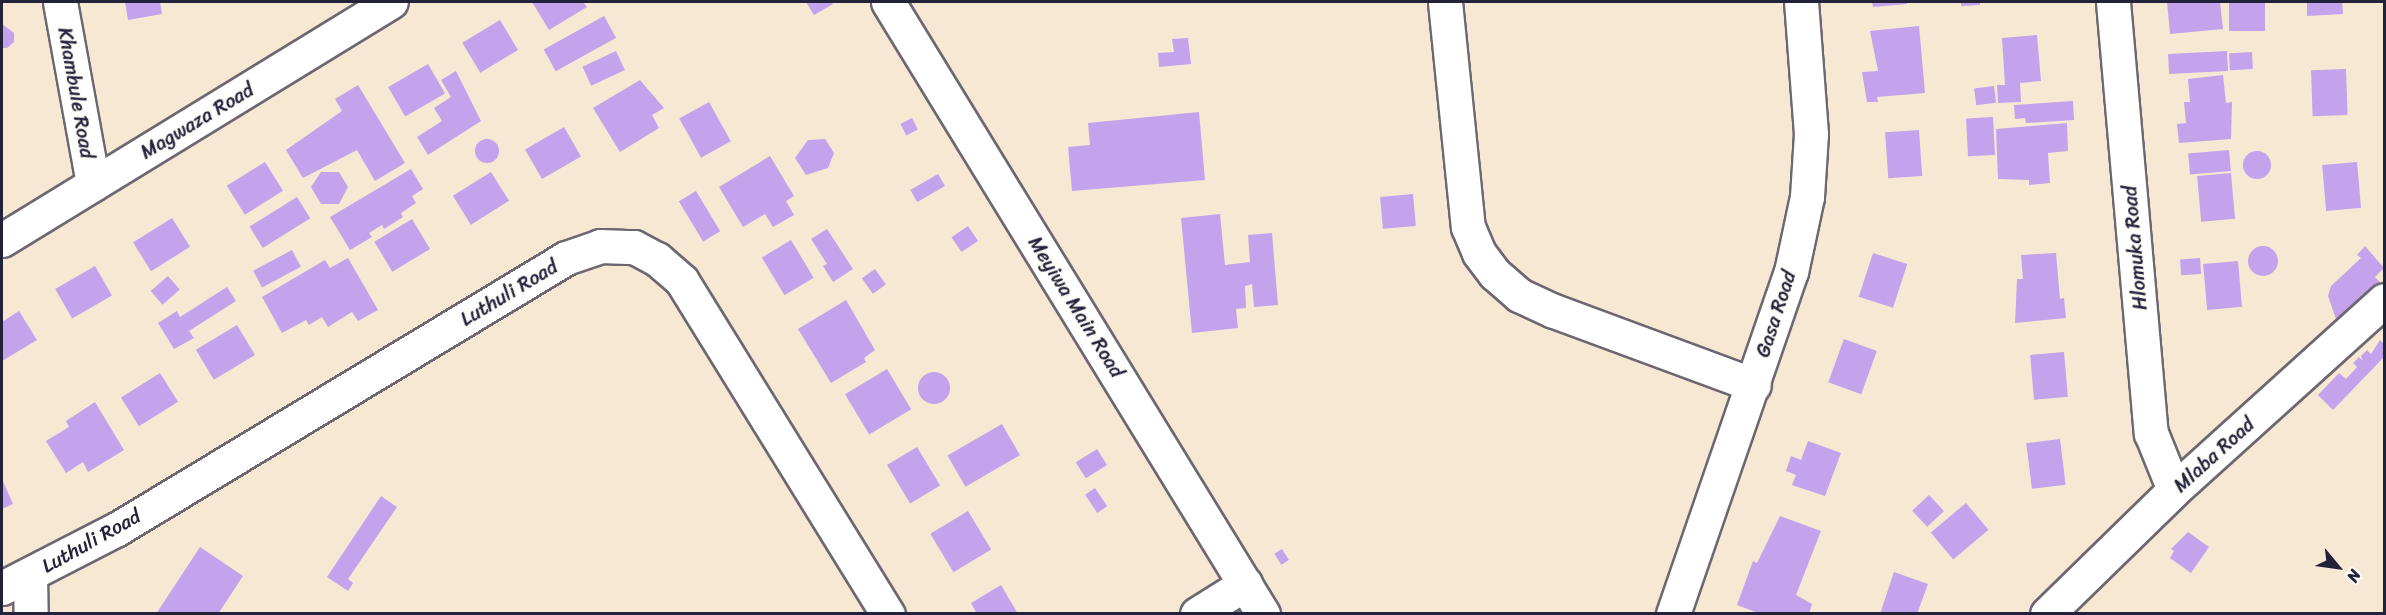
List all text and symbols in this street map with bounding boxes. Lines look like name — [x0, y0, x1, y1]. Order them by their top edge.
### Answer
street label: Khambule Road — [53, 25, 99, 161]
street label: Magwaza Road — [136, 78, 258, 164]
street label: Hlomuka Road — [2118, 185, 2152, 311]
street label: Meyiwa Main Road — [1023, 232, 1129, 382]
street label: Luthuli Road — [456, 255, 562, 331]
street label: Gasa Road — [1751, 268, 1801, 360]
street label: Mlaba Road — [2168, 412, 2260, 498]
street label: Luthuli Road — [37, 504, 145, 578]
north arrow — [2308, 537, 2368, 597]
text: N — [2339, 564, 2370, 588]

